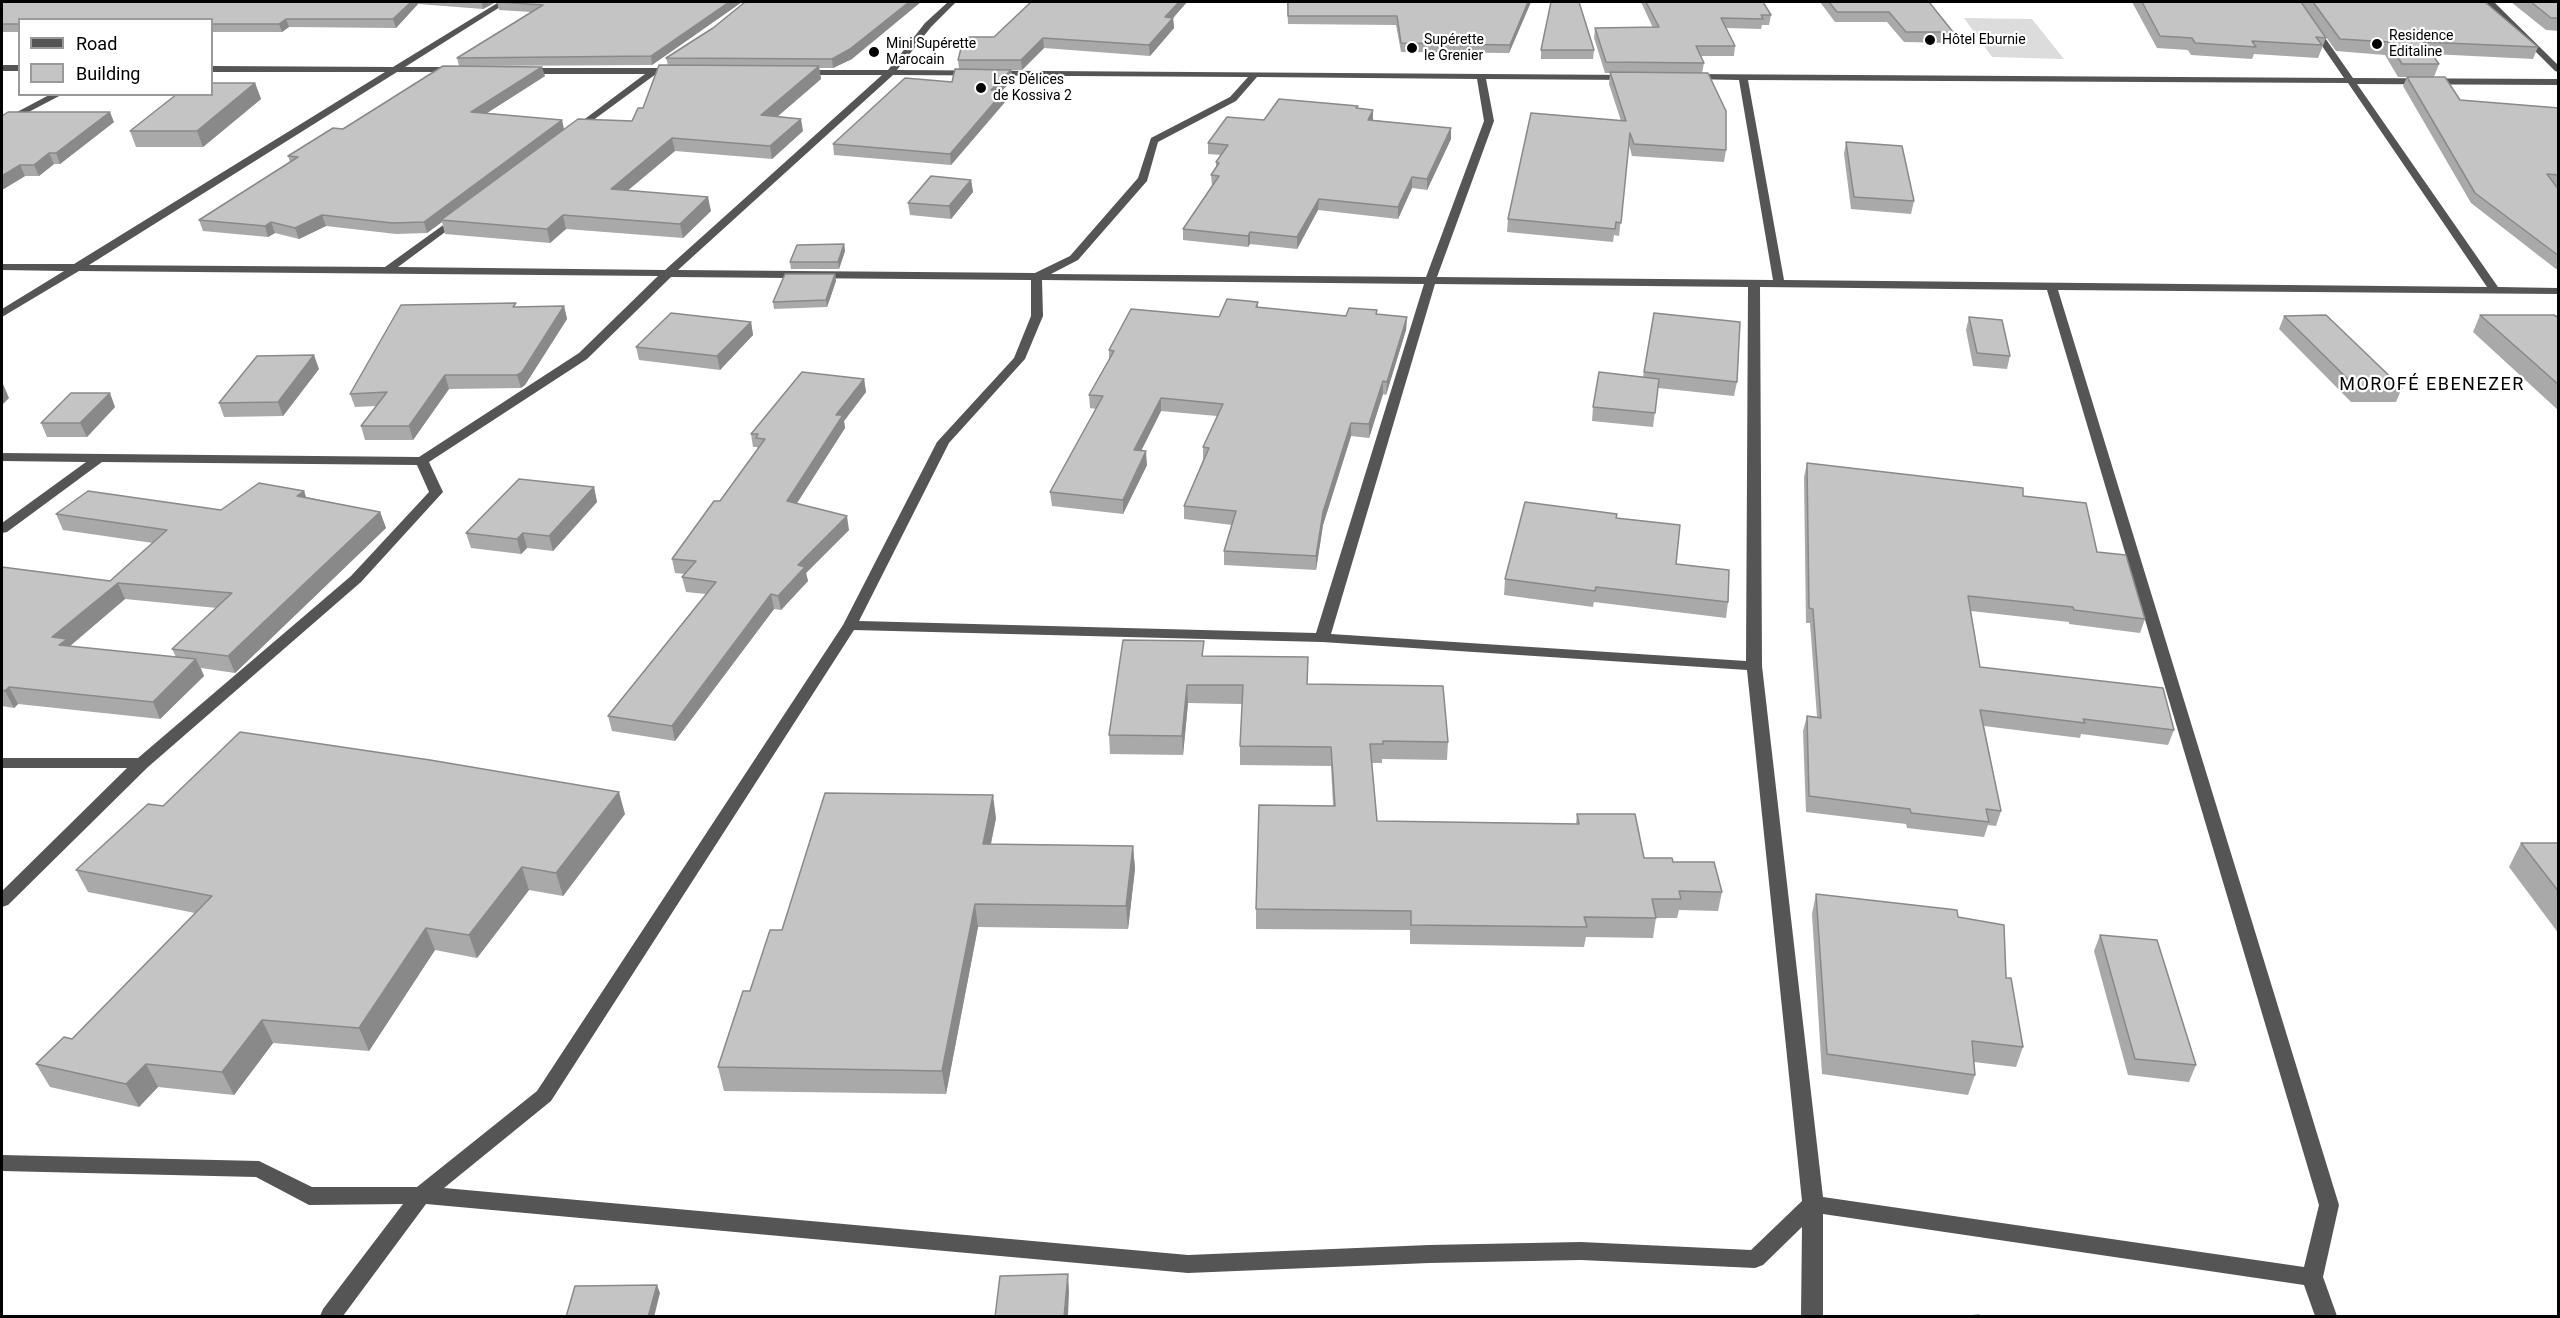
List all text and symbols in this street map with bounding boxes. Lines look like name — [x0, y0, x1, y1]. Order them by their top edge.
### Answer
legend — [18, 18, 213, 96]
place label: Residence Editaline — [2389, 28, 2453, 60]
place label: Supérette le Grenier — [1424, 32, 1484, 64]
place label: Hôtel Eburnie — [1942, 32, 2026, 48]
text: Road — [76, 33, 117, 54]
marker: Hôtel Eburnie — [1923, 33, 1937, 47]
place label: Mini Supérette Marocain — [886, 36, 976, 68]
marker: Residence Editaline — [2370, 37, 2384, 51]
marker: Supérette le Grenier — [1405, 41, 1419, 55]
marker: Mini Supérette Marocain — [867, 45, 881, 59]
text: Building — [76, 63, 140, 84]
place label: Les Délices de Kossiva 2 — [993, 72, 1072, 104]
marker: Les Délices de Kossiva 2 — [974, 81, 988, 95]
district label: MOROFÉ EBENEZER — [2339, 374, 2525, 396]

